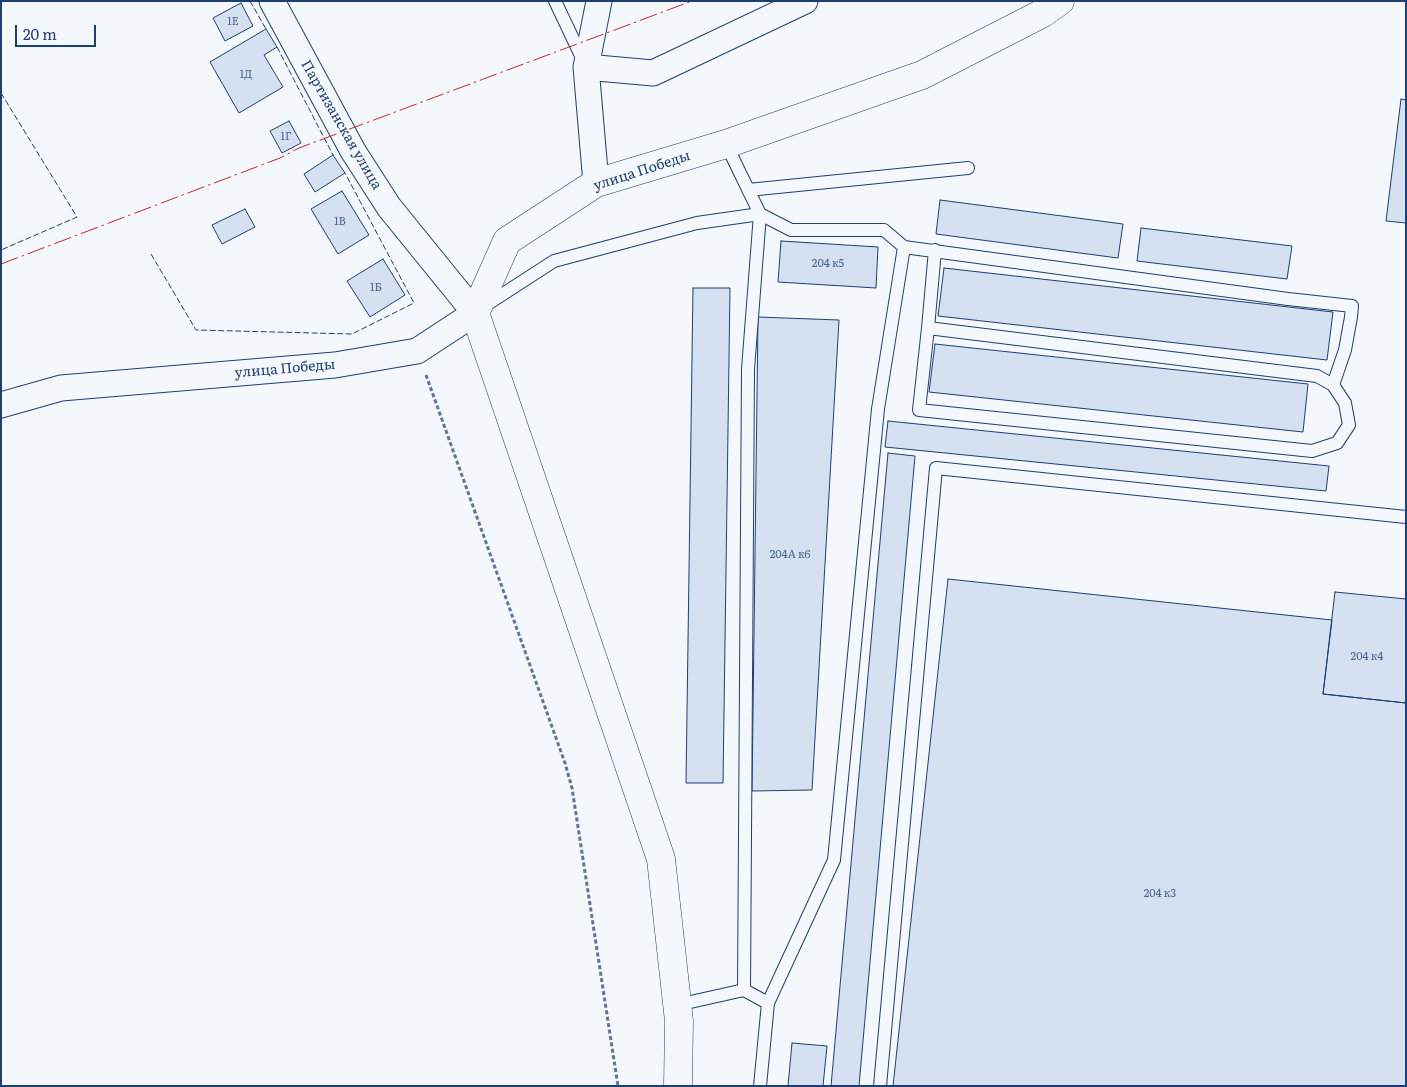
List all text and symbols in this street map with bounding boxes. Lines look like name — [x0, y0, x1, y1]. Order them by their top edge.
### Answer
scale bar — [18, 15, 99, 47]
house number: 1Е — [227, 15, 239, 29]
text: 20 m — [23, 22, 57, 45]
street label: Партизанская улица — [297, 57, 385, 193]
house number: 1Д — [240, 68, 252, 82]
house number: 1Г — [280, 130, 292, 144]
street label: улица Победы — [591, 147, 693, 195]
house number: 1В — [334, 215, 346, 229]
house number: 204 к5 — [812, 257, 844, 271]
house number: 1Б — [370, 281, 382, 295]
street label: улица Победы — [234, 356, 336, 382]
house number: 204А к6 — [770, 548, 810, 562]
house number: 204 к4 — [1351, 650, 1383, 664]
house number: 204 к3 — [1144, 887, 1176, 901]

